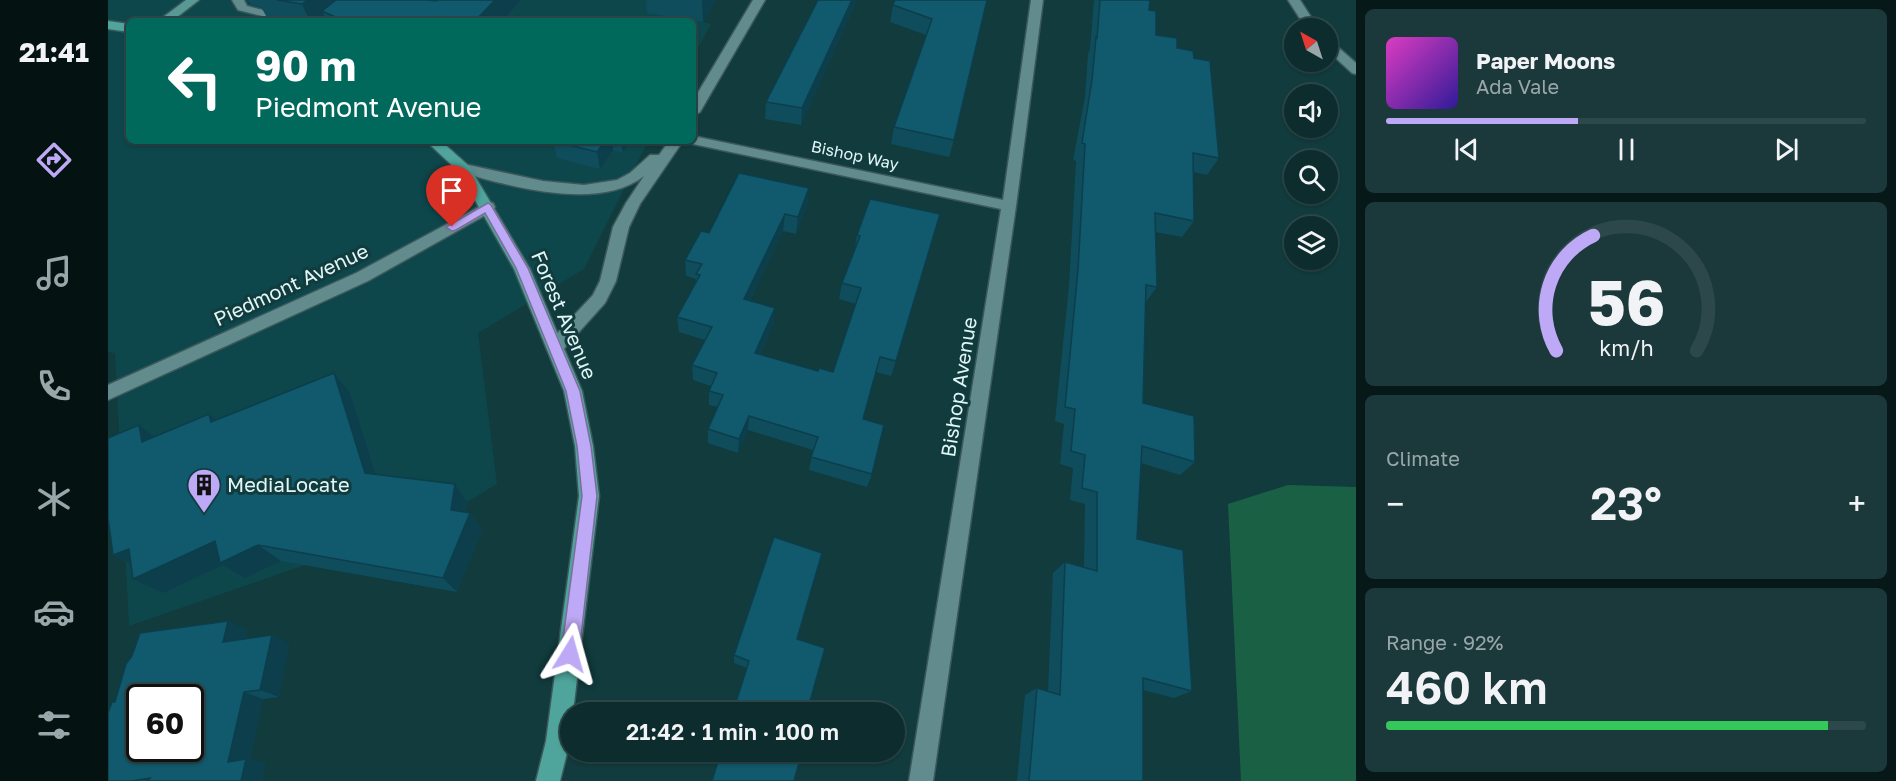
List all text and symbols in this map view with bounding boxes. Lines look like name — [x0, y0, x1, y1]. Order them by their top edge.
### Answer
north arrow — [1284, 18, 1338, 72]
map controls — [1284, 18, 1338, 270]
text: 21:41 — [19, 36, 89, 68]
text: 90 m — [255, 40, 356, 90]
icon: left — [156, 42, 234, 120]
text: Paper Moons — [1476, 47, 1615, 74]
text: Ada Vale — [1476, 74, 1559, 98]
button: sound — [1284, 84, 1338, 138]
text: Piedmont Avenue — [255, 91, 481, 123]
icon: previous — [1450, 133, 1483, 166]
icon: pause — [1610, 133, 1643, 166]
icon: next — [1770, 133, 1803, 166]
street label: Bishop Way — [809, 136, 901, 174]
icon: directions — [33, 139, 75, 181]
button: search — [1284, 150, 1338, 204]
pin — [426, 165, 477, 227]
icon: arrive — [435, 174, 468, 207]
button: layers — [1284, 216, 1338, 270]
street label: Piedmont Avenue — [209, 238, 372, 330]
street label: Forest Avenue — [527, 247, 603, 382]
icon: music — [33, 252, 75, 294]
text: 56 — [1587, 264, 1665, 339]
street label: Bishop Avenue — [935, 315, 981, 459]
text: km/h — [1599, 335, 1653, 361]
icon: phone — [33, 365, 75, 407]
text: Climate — [1386, 446, 1460, 470]
building icon: MediaLocate — [186, 467, 222, 514]
place label: MediaLocate — [227, 472, 350, 496]
text: 23° — [1590, 476, 1662, 530]
icon: climate — [33, 478, 75, 520]
text: − — [1386, 484, 1404, 523]
text: + — [1848, 484, 1866, 523]
icon: car — [33, 591, 75, 633]
position arrow — [538, 622, 602, 686]
text: Range · 92% — [1386, 630, 1503, 654]
text: 460 km — [1386, 660, 1548, 714]
speed limit sign: 60 — [126, 684, 204, 762]
icon: filters — [33, 704, 75, 746]
text: 21:42 · 1 min · 100 m — [626, 718, 839, 745]

